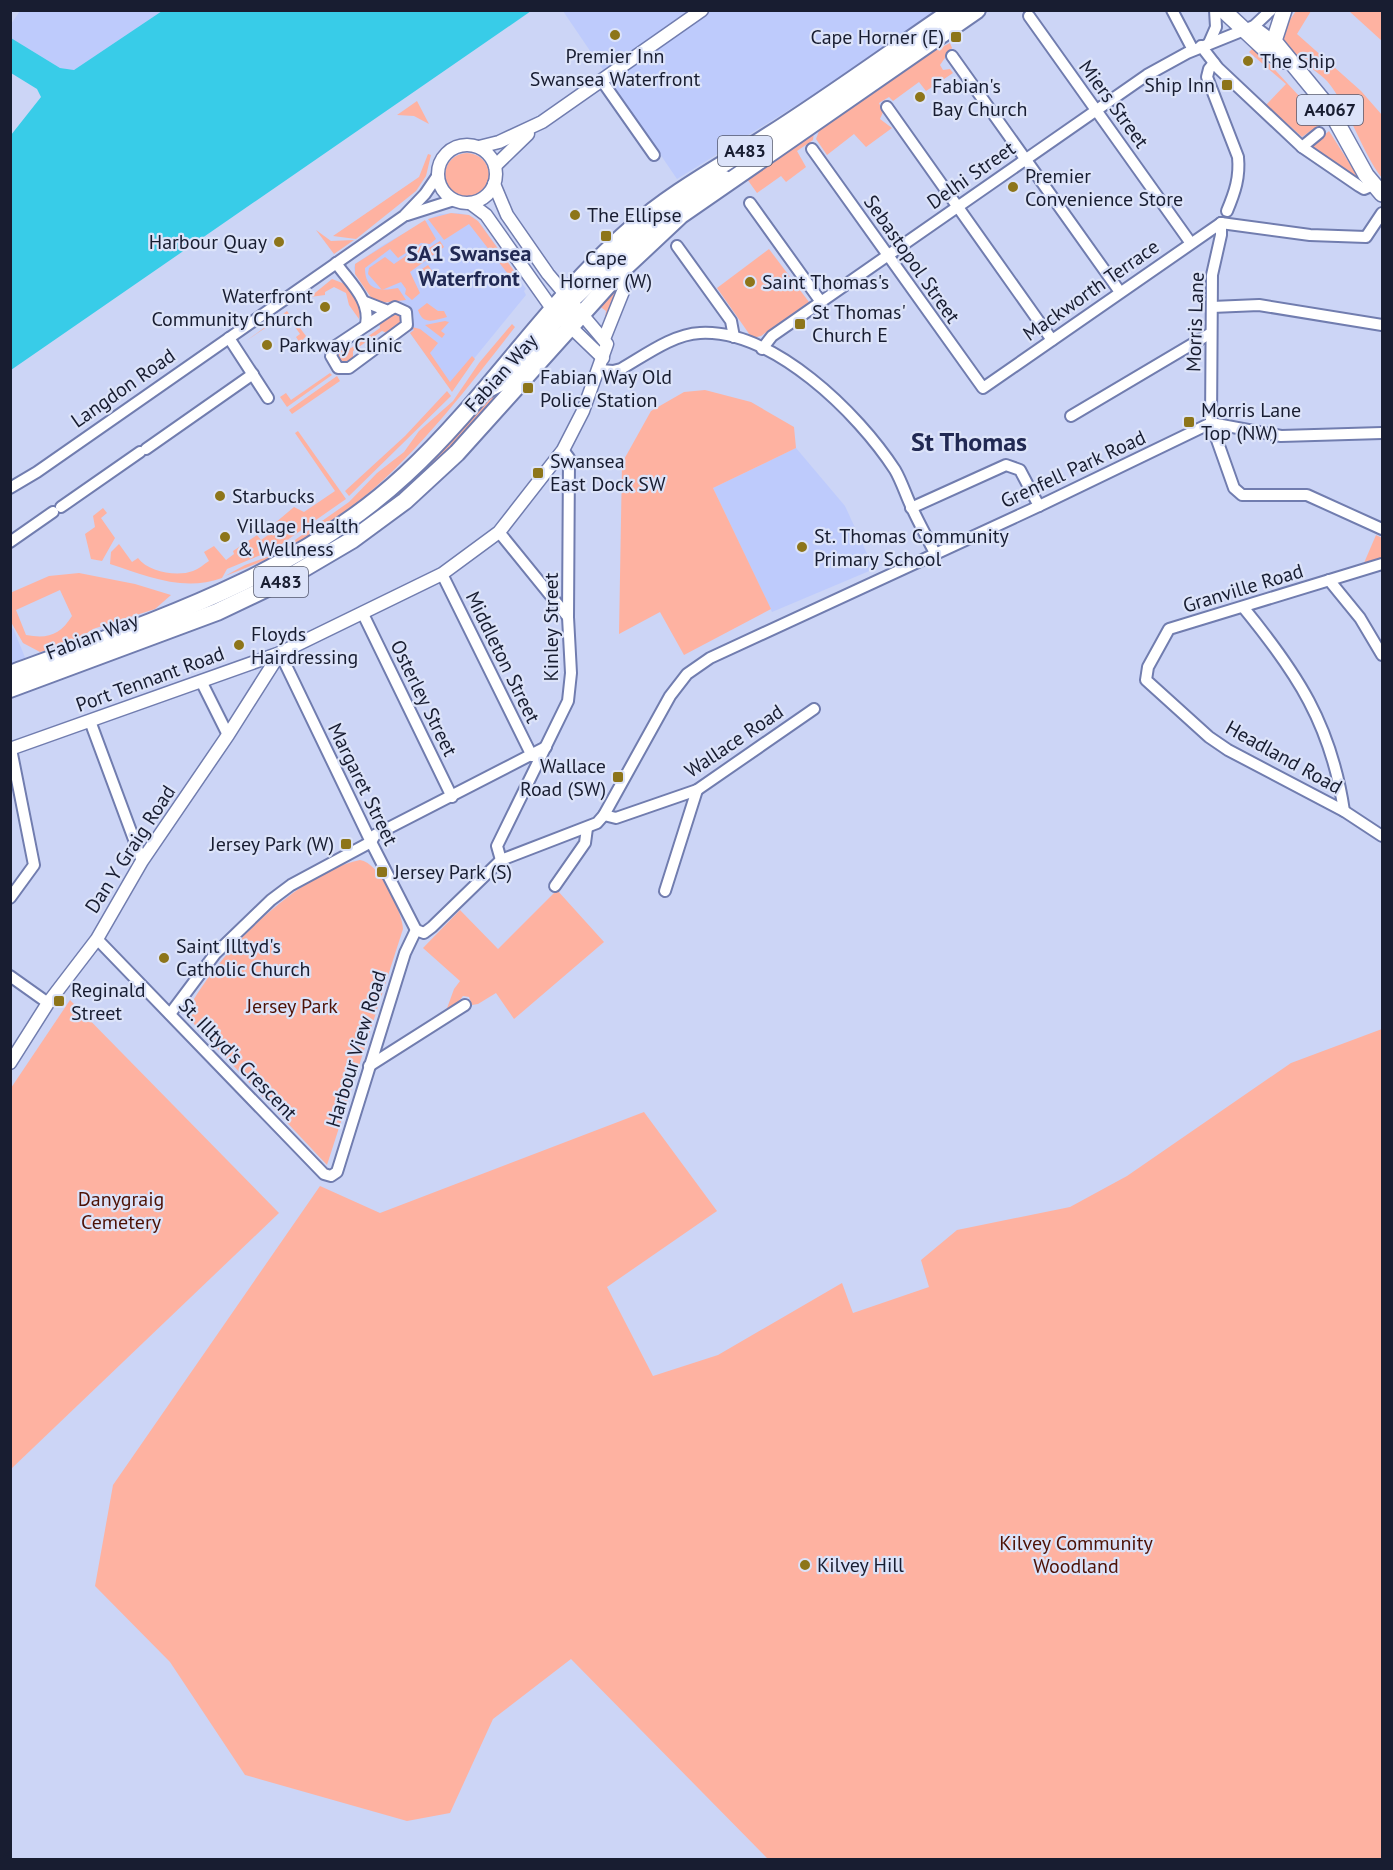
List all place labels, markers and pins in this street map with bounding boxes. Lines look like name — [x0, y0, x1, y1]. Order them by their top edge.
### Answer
place label: Cape Horner (E) — [811, 24, 944, 50]
marker: Premier Inn Swansea Waterfront — [608, 28, 622, 42]
marker: Cape Horner (E) — [949, 30, 963, 44]
place label: Premier Inn Swansea Waterfront — [530, 43, 700, 92]
place label: The Ship — [1260, 48, 1335, 74]
marker: The Ship — [1241, 54, 1255, 68]
place label: Ship Inn — [1144, 72, 1215, 98]
place label: Fabian's Bay Church — [932, 73, 1027, 122]
marker: Ship Inn — [1220, 78, 1234, 92]
marker: Fabian's Bay Church — [913, 90, 927, 104]
place label: Premier Convenience Store — [1025, 163, 1183, 212]
marker: Premier Convenience Store — [1006, 180, 1020, 194]
place label: The Ellipse — [587, 202, 682, 228]
marker: The Ellipse — [568, 208, 582, 222]
place label: Harbour Quay — [149, 229, 268, 255]
marker: Cape Horner (W) — [599, 229, 613, 243]
marker: Harbour Quay — [272, 235, 286, 249]
place label: Cape Horner (W) — [560, 245, 652, 294]
place label: Saint Thomas's — [762, 269, 889, 295]
marker: Saint Thomas's — [743, 275, 757, 289]
place label: Waterfront Community Church — [151, 283, 313, 332]
place label: St Thomas' Church E — [812, 299, 906, 348]
marker: Waterfront Community Church — [318, 300, 332, 314]
marker: St Thomas' Church E — [793, 317, 807, 331]
place label: Parkway Clinic — [279, 332, 402, 358]
marker: Parkway Clinic — [260, 338, 274, 352]
place label: Fabian Way Old Police Station — [540, 364, 672, 413]
marker: Fabian Way Old Police Station — [521, 381, 535, 395]
place label: Morris Lane Top (NW) — [1201, 397, 1301, 446]
marker: Morris Lane Top (NW) — [1182, 415, 1196, 429]
place label: Swansea East Dock SW — [550, 448, 666, 497]
marker: Swansea East Dock SW — [531, 466, 545, 480]
place label: Starbucks — [232, 483, 315, 509]
marker: Starbucks — [213, 489, 227, 503]
place label: Village Health & Wellness — [236, 513, 359, 562]
place label: St. Thomas Community Primary School — [814, 523, 1010, 572]
marker: Village Health & Wellness — [218, 530, 232, 544]
marker: St. Thomas Community Primary School — [795, 540, 809, 554]
place label: Floyds Hairdressing — [251, 621, 358, 670]
marker: Floyds Hairdressing — [232, 638, 246, 652]
place label: Wallace Road (SW) — [520, 753, 606, 802]
marker: Wallace Road (SW) — [611, 770, 625, 784]
place label: Jersey Park (W) — [209, 831, 334, 857]
marker: Jersey Park (W) — [339, 837, 353, 851]
place label: Jersey Park (S) — [393, 859, 512, 885]
marker: Jersey Park (S) — [375, 865, 389, 879]
place label: Saint Illtyd's Catholic Church — [176, 933, 310, 982]
marker: Saint Illtyd's Catholic Church — [157, 951, 171, 965]
place label: Reginald Street — [71, 977, 145, 1026]
marker: Reginald Street — [52, 994, 66, 1008]
place label: Kilvey Hill — [817, 1552, 904, 1578]
marker: Kilvey Hill — [798, 1558, 812, 1572]

